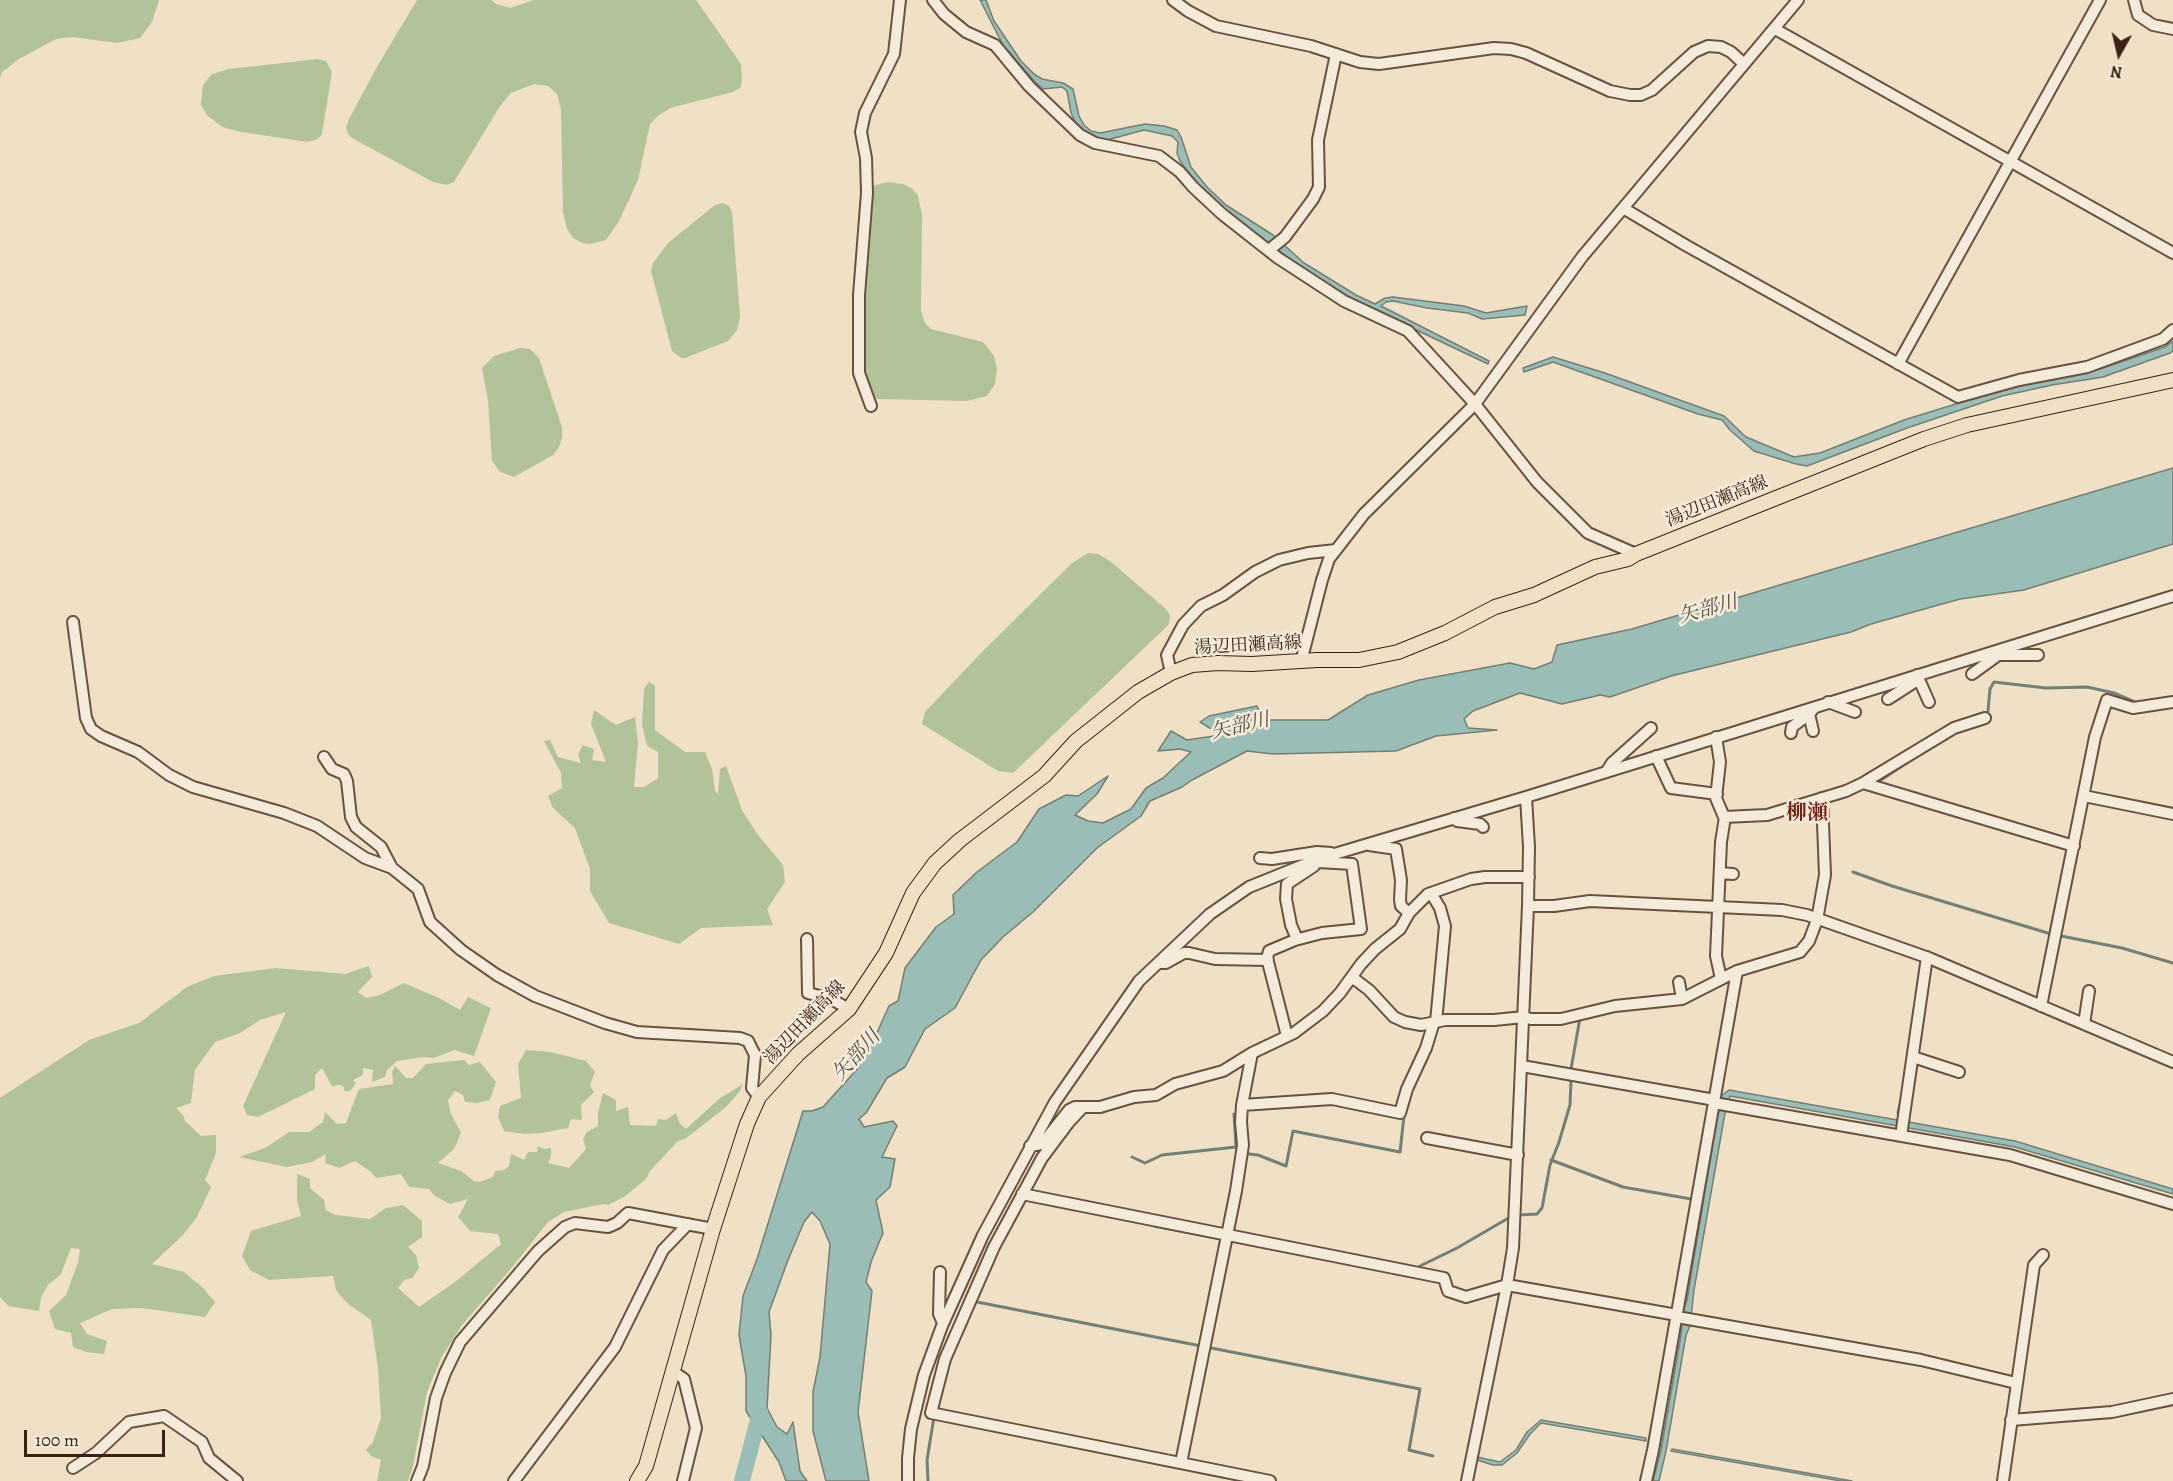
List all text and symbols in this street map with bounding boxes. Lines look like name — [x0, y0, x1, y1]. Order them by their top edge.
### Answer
north arrow — [2089, 24, 2149, 84]
text: N — [2109, 60, 2124, 84]
street label: 湯辺田瀬高線 — [1663, 472, 1771, 532]
water label: 矢部川 — [1676, 591, 1740, 629]
street label: 湯辺田瀬高線 — [1194, 632, 1302, 660]
water label: 矢部川 — [1208, 709, 1272, 745]
district label: 柳瀬 — [1786, 801, 1828, 827]
street label: 湯辺田瀬高線 — [760, 977, 850, 1069]
water label: 矢部川 — [828, 1026, 886, 1086]
scale bar — [27, 1418, 168, 1456]
text: 100 m — [35, 1428, 79, 1452]

